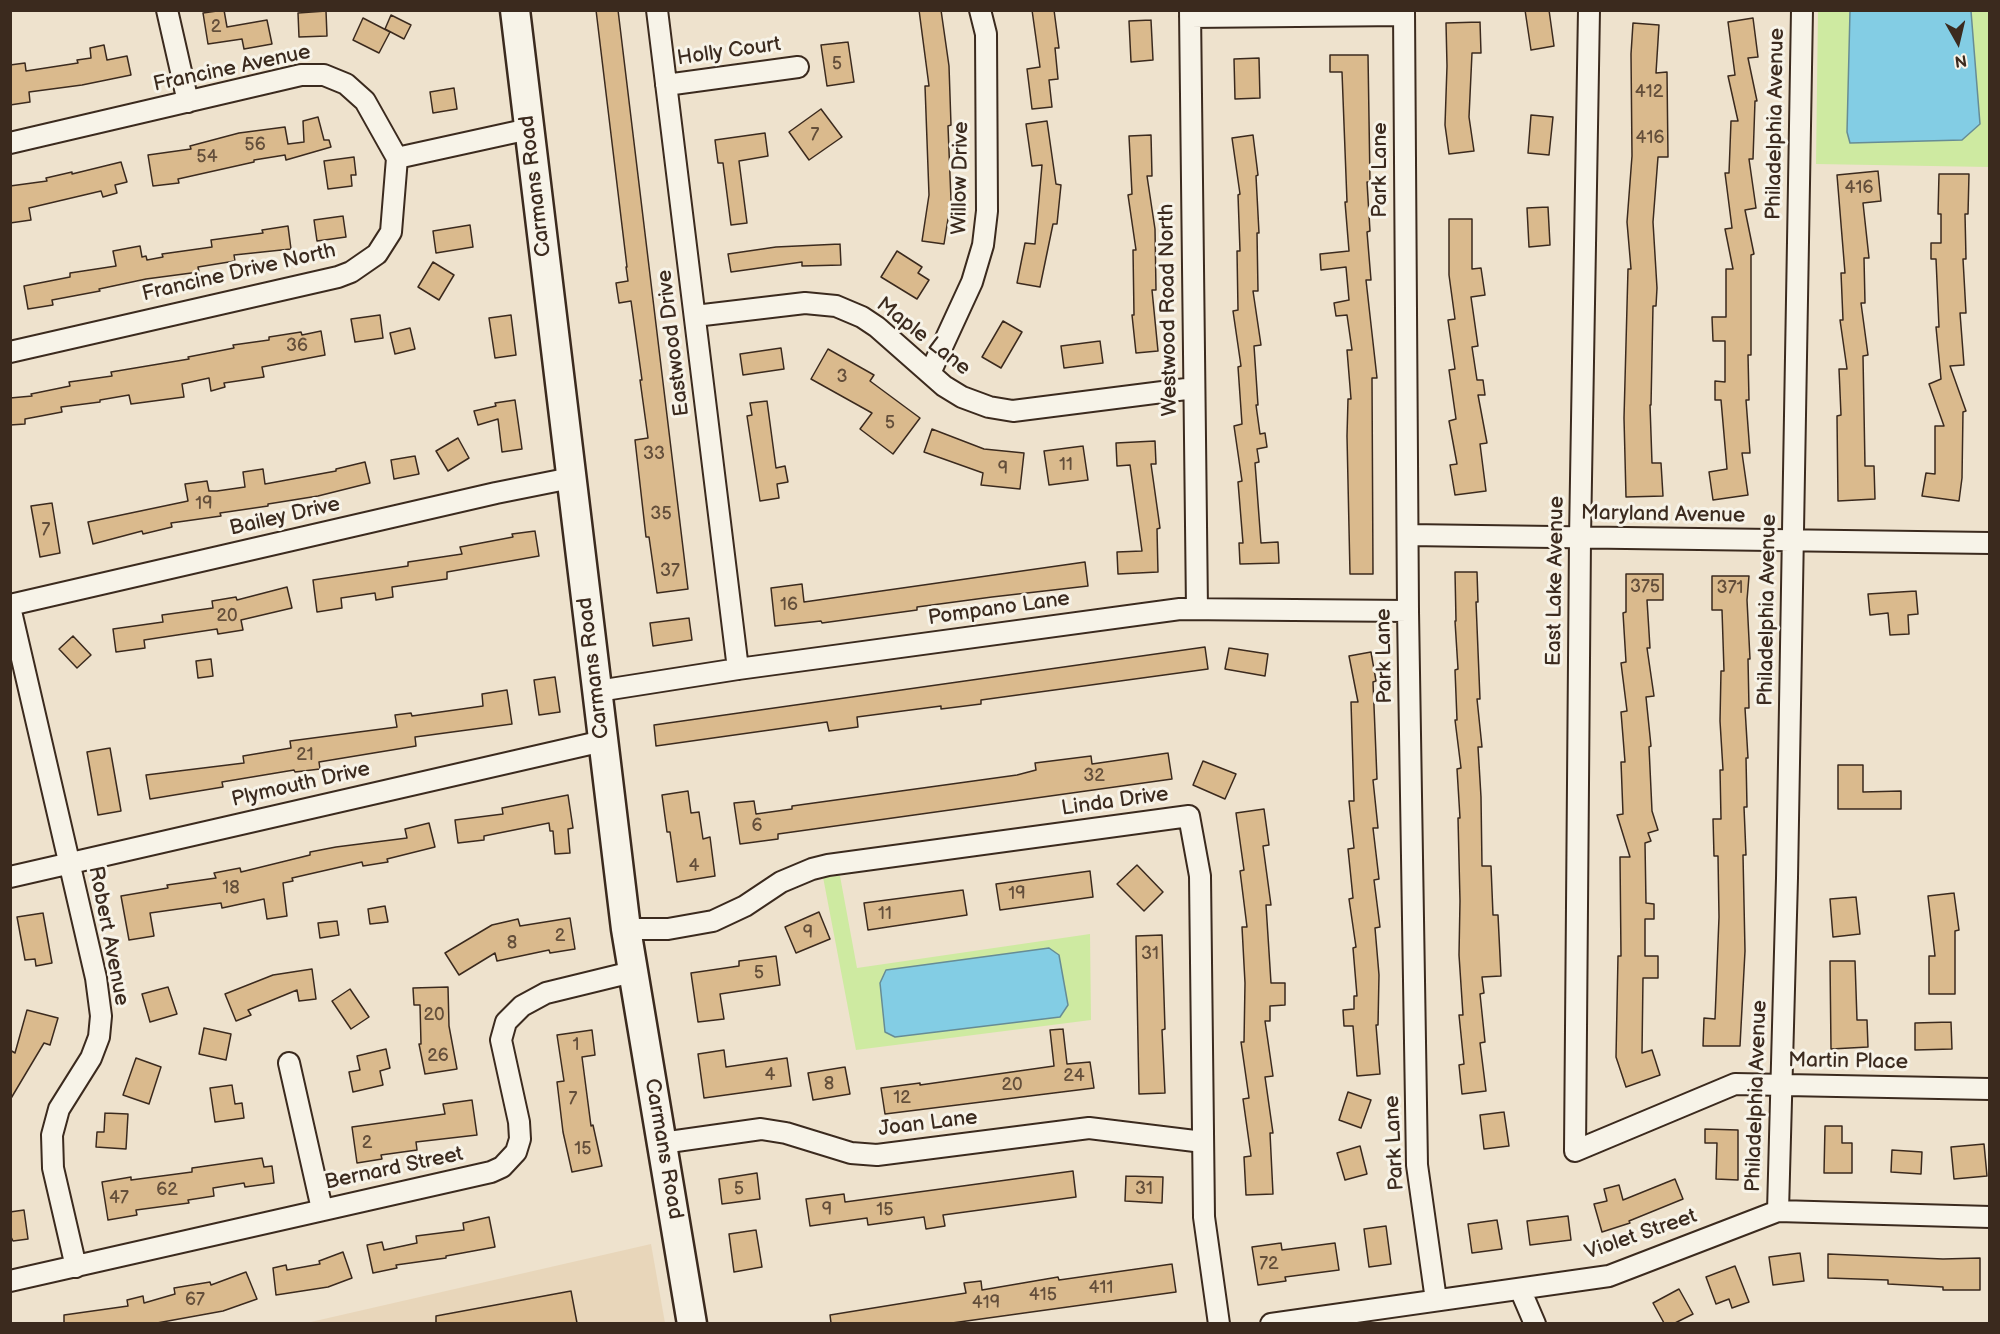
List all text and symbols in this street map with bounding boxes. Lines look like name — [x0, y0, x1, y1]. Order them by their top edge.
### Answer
north arrow — [1928, 12, 1988, 72]
house number: 2 — [211, 16, 221, 38]
street label: Philadelphia Avenue — [1762, 28, 1790, 220]
street label: Holly Court — [676, 32, 782, 72]
street label: Francine Avenue — [151, 40, 313, 98]
text: N — [1953, 50, 1968, 71]
house number: 5 — [832, 53, 842, 75]
house number: 412 — [1635, 81, 1663, 103]
street label: Carmans Road — [515, 114, 557, 258]
street label: Willow Drive — [947, 121, 975, 235]
street label: Park Lane — [1368, 122, 1394, 218]
house number: 7 — [811, 124, 819, 146]
house number: 416 — [1636, 127, 1664, 149]
house number: 56 — [244, 134, 266, 156]
house number: 54 — [196, 146, 218, 168]
house number: 416 — [1845, 177, 1873, 199]
street label: Westwood Road North — [1155, 203, 1183, 417]
street label: Francine Drive North — [140, 238, 338, 308]
street label: Eastwood Drive — [653, 268, 695, 418]
street label: Maple Lane — [871, 292, 975, 382]
house number: 36 — [286, 335, 308, 357]
house number: 3 — [836, 366, 848, 388]
house number: 5 — [885, 412, 895, 434]
house number: 33 — [643, 443, 665, 465]
house number: 11 — [1059, 454, 1073, 476]
house number: 9 — [998, 458, 1008, 480]
street label: Bailey Drive — [227, 492, 343, 542]
house number: 19 — [195, 493, 213, 515]
street label: East Lake Avenue — [1542, 496, 1570, 666]
street label: Maryland Avenue — [1581, 501, 1745, 529]
house number: 35 — [650, 503, 672, 525]
street label: Philadelphia Avenue — [1754, 514, 1782, 706]
house number: 7 — [42, 519, 50, 541]
house number: 37 — [660, 560, 680, 582]
house number: 375 — [1630, 576, 1660, 598]
house number: 371 — [1717, 577, 1743, 599]
street label: Pompano Lane — [927, 587, 1071, 631]
house number: 16 — [780, 594, 798, 616]
street label: Carmans Road — [573, 596, 615, 740]
house number: 20 — [216, 605, 238, 627]
street label: Park Lane — [1372, 608, 1398, 704]
house number: 21 — [296, 744, 314, 766]
street label: Plymouth Drive — [229, 757, 373, 813]
house number: 32 — [1083, 765, 1105, 787]
street label: Linda Drive — [1060, 782, 1170, 822]
house number: 6 — [752, 815, 762, 837]
house number: 4 — [689, 855, 699, 877]
street label: Robert Avenue — [82, 864, 134, 1008]
house number: 18 — [222, 877, 240, 899]
house number: 19 — [1008, 883, 1026, 905]
house number: 11 — [878, 903, 892, 925]
house number: 9 — [803, 922, 813, 944]
house number: 2 — [555, 925, 565, 947]
house number: 8 — [507, 932, 517, 954]
house number: 31 — [1141, 943, 1159, 965]
house number: 5 — [754, 962, 764, 984]
street label: Philadelphia Avenue — [1741, 1000, 1773, 1192]
house number: 20 — [423, 1004, 445, 1026]
house number: 1 — [573, 1034, 579, 1056]
house number: 26 — [427, 1045, 449, 1067]
street label: Martin Place — [1788, 1048, 1908, 1076]
house number: 4 — [765, 1064, 775, 1086]
house number: 24 — [1063, 1065, 1085, 1087]
house number: 8 — [824, 1073, 834, 1095]
house number: 20 — [1001, 1074, 1023, 1096]
street label: Carmans Road — [638, 1077, 688, 1221]
house number: 12 — [893, 1087, 911, 1109]
house number: 7 — [569, 1088, 577, 1110]
street label: Park Lane — [1380, 1095, 1410, 1191]
street label: Joan Lane — [877, 1105, 979, 1143]
house number: 2 — [362, 1132, 372, 1154]
house number: 15 — [574, 1138, 592, 1160]
street label: Bernard Street — [323, 1142, 465, 1196]
house number: 5 — [734, 1178, 744, 1200]
house number: 31 — [1135, 1178, 1153, 1200]
house number: 62 — [156, 1179, 178, 1201]
house number: 47 — [109, 1187, 129, 1209]
house number: 9 — [822, 1199, 832, 1221]
house number: 15 — [876, 1199, 894, 1221]
street label: Violet Street — [1582, 1204, 1700, 1266]
house number: 72 — [1259, 1253, 1279, 1275]
house number: 411 — [1089, 1277, 1113, 1299]
house number: 415 — [1029, 1284, 1057, 1306]
house number: 67 — [185, 1289, 205, 1311]
house number: 419 — [972, 1292, 1000, 1314]

